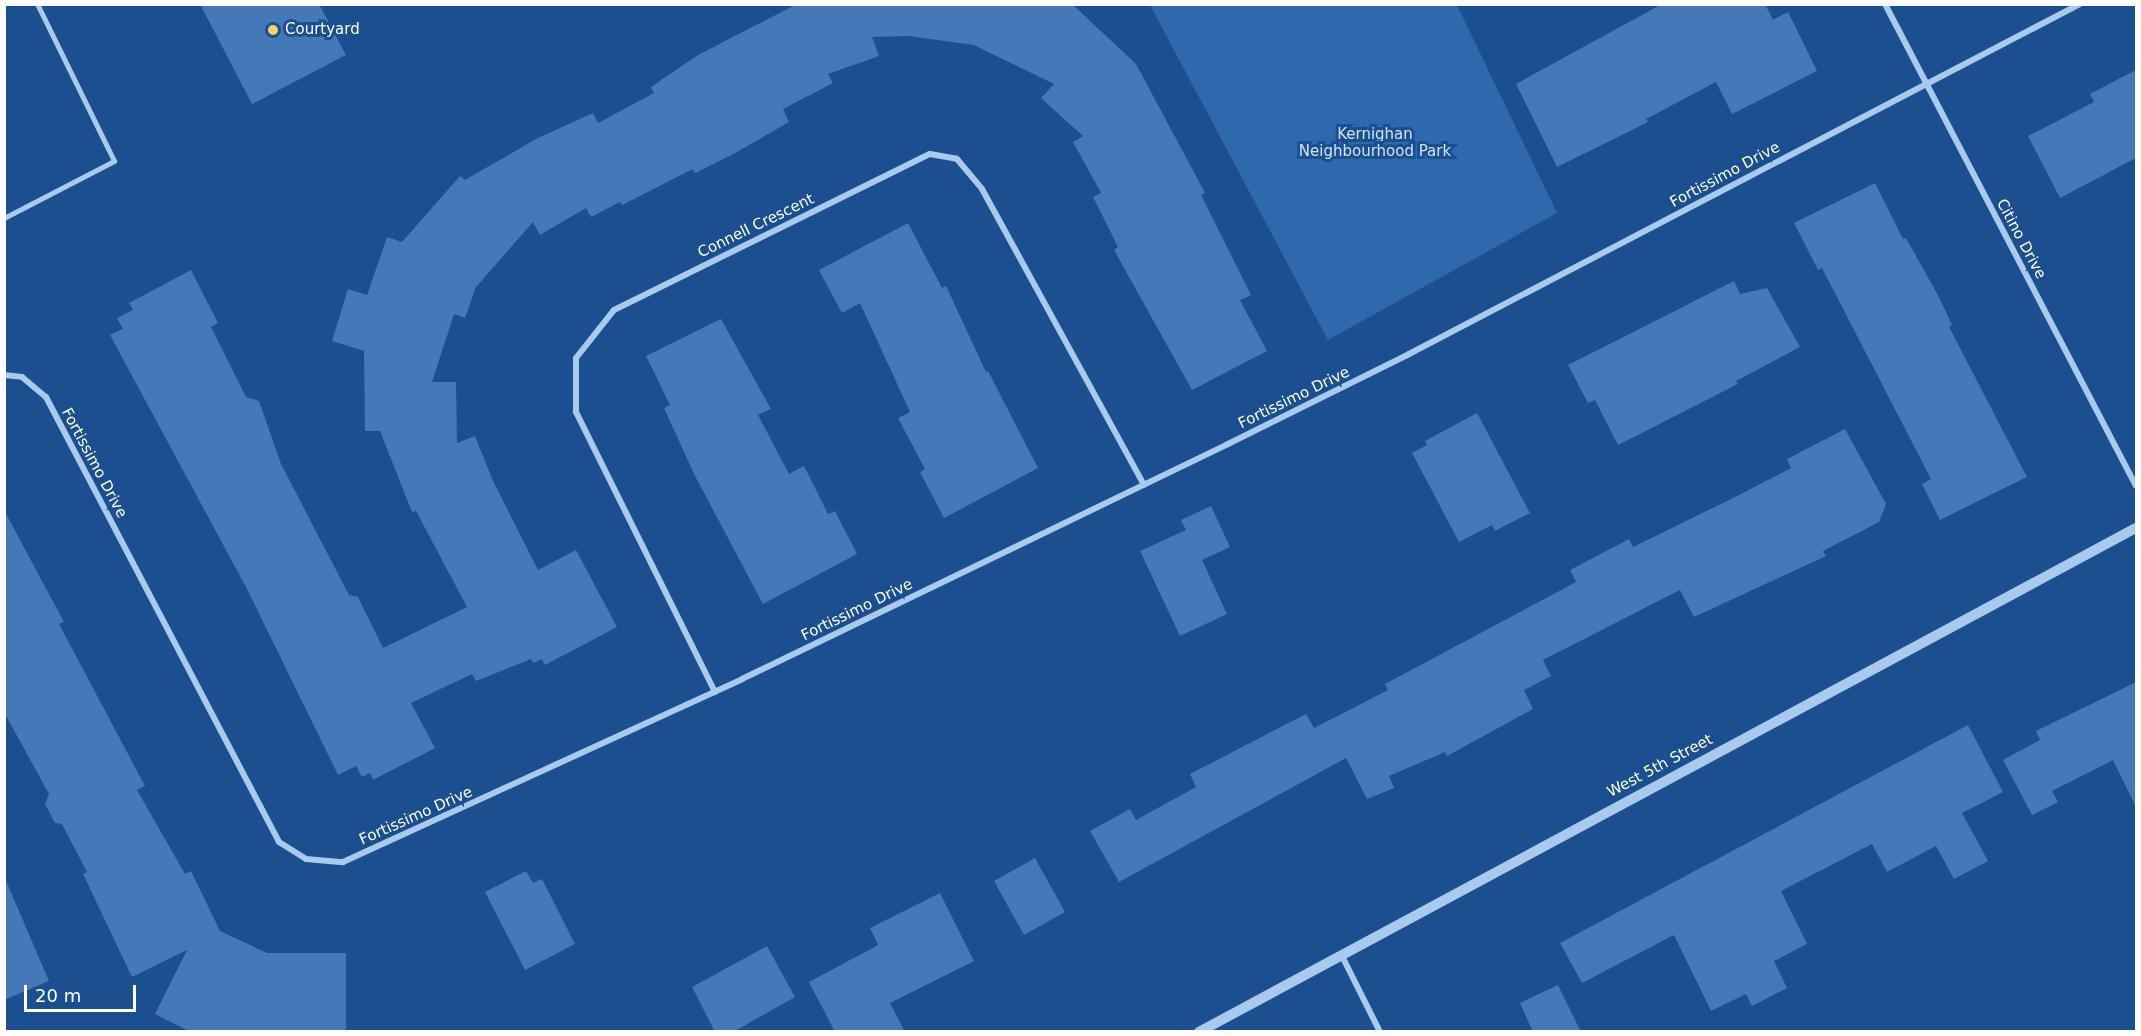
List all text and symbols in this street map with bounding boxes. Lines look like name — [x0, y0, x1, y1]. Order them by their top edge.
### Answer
place label: Courtyard — [285, 21, 360, 39]
marker: Courtyard — [266, 23, 280, 37]
park label: Kernighan Neighbourhood Park — [1299, 125, 1451, 160]
street label: Fortissimo Drive — [1667, 138, 1783, 212]
street label: Connell Crescent — [695, 190, 817, 262]
street label: Citino Drive — [1992, 196, 2050, 282]
street label: Fortissimo Drive — [1235, 363, 1353, 433]
street label: Fortissimo Drive — [57, 405, 131, 521]
street label: Fortissimo Drive — [798, 575, 916, 645]
street label: West 5th Street — [1604, 731, 1716, 801]
street label: Fortissimo Drive — [357, 783, 475, 849]
scale bar — [27, 973, 140, 1011]
text: 20 m — [35, 985, 81, 1006]

